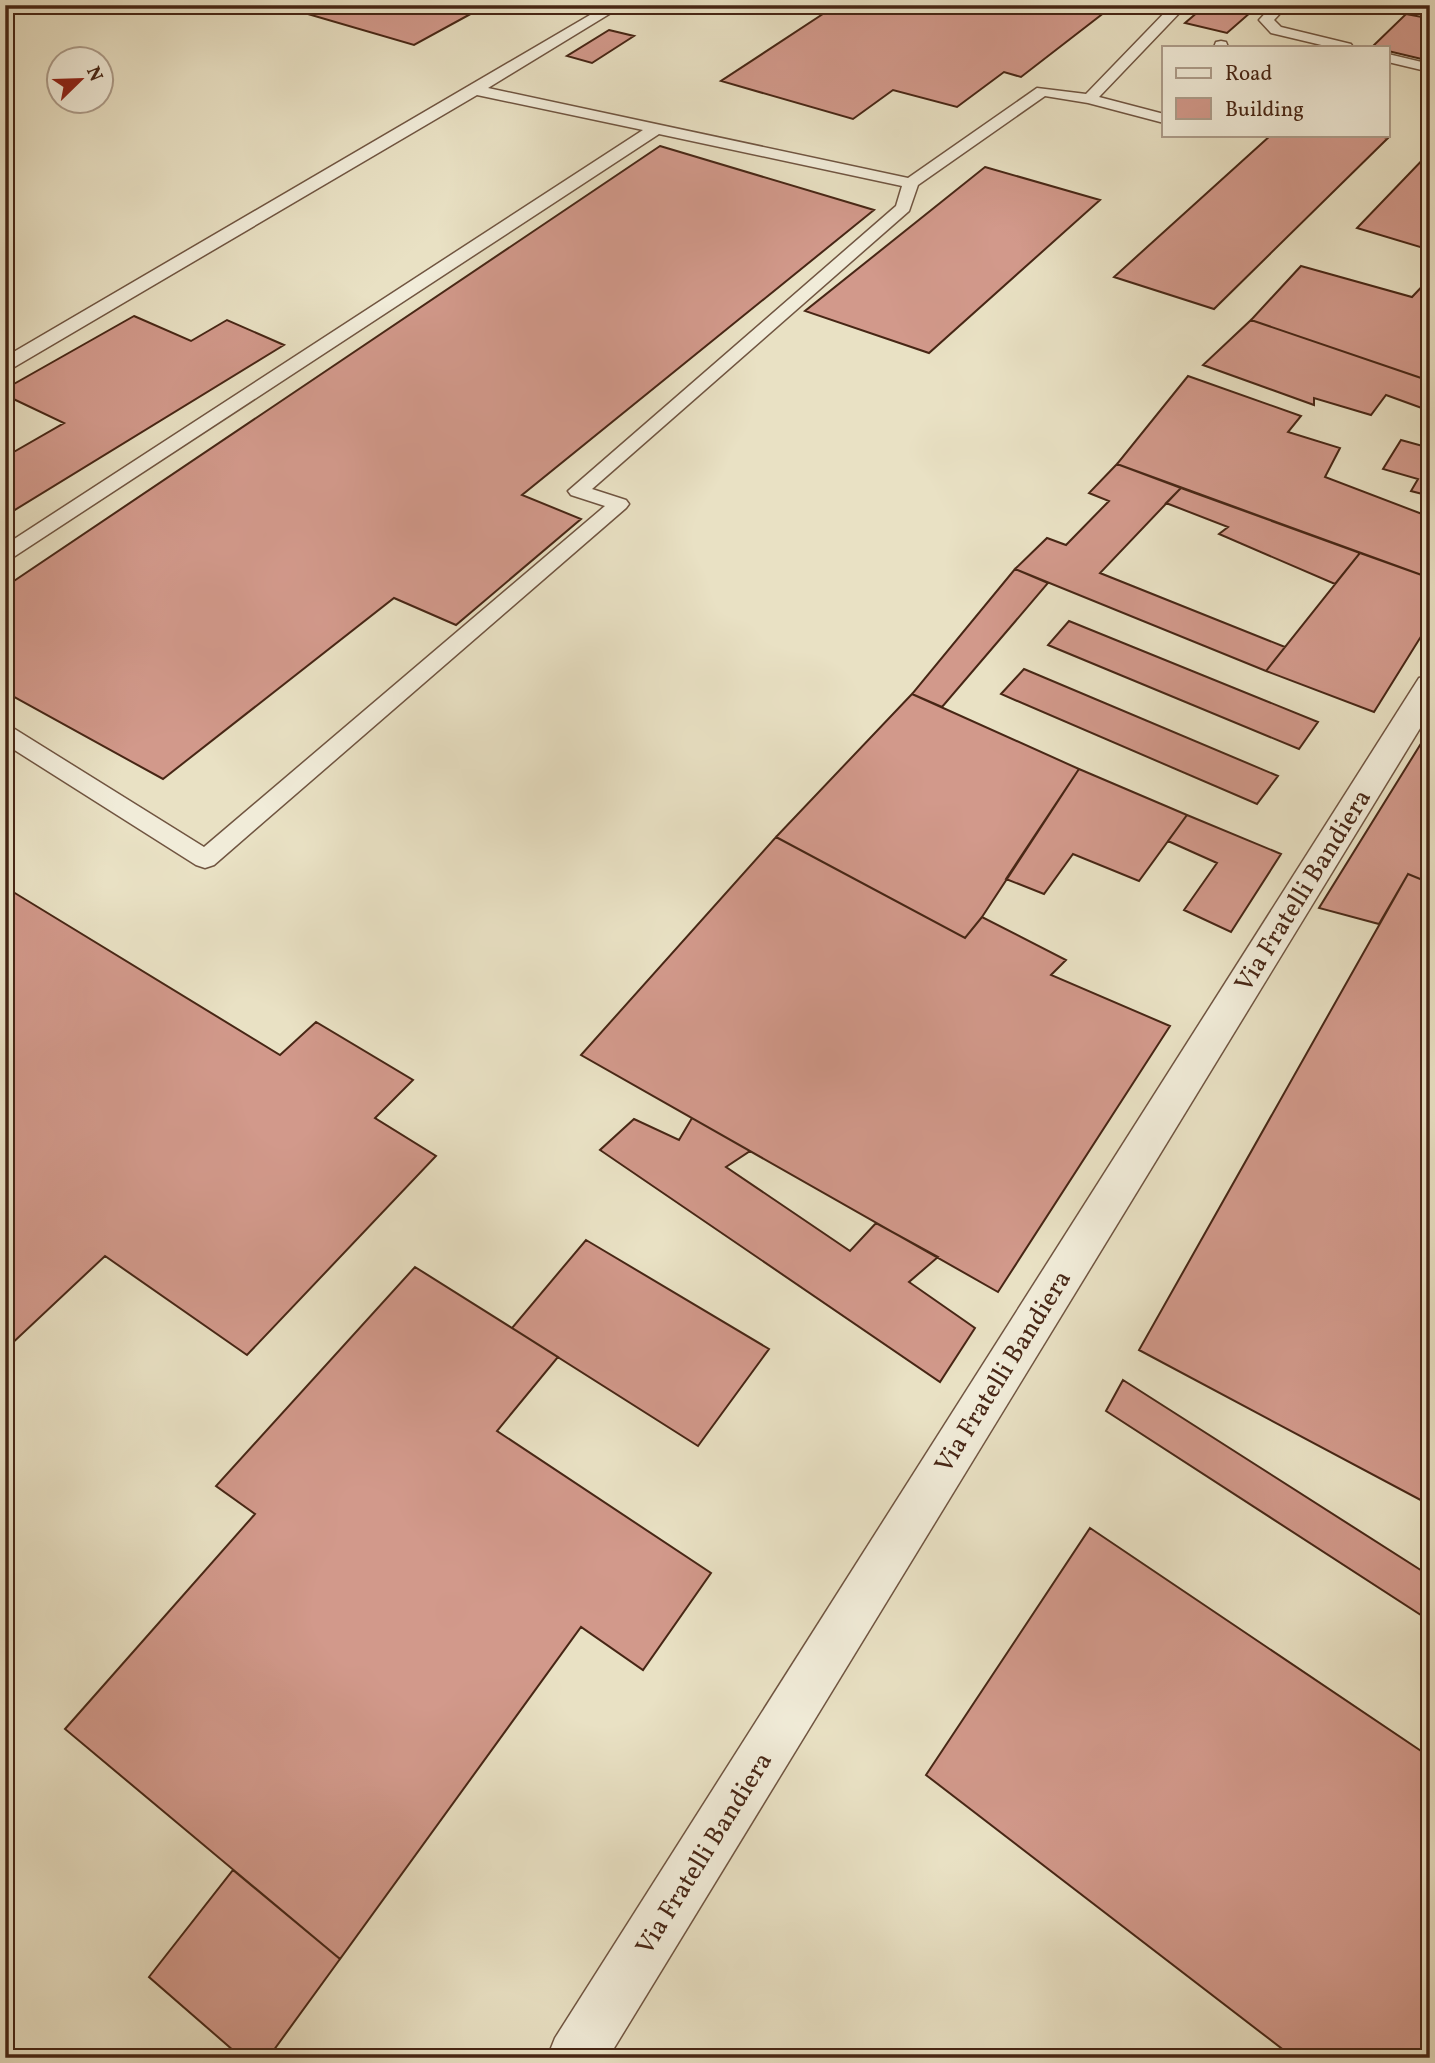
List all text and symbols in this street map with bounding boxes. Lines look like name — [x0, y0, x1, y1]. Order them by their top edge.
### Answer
north arrow — [46, 46, 116, 116]
legend — [1162, 46, 1390, 136]
text: Road — [1225, 60, 1272, 89]
text: N — [79, 63, 109, 86]
text: Building — [1225, 96, 1304, 125]
street label: Via Fratelli Bandiera — [1227, 783, 1381, 999]
street label: Via Fratelli Bandiera — [927, 1264, 1081, 1480]
street label: Via Fratelli Bandiera — [628, 1746, 782, 1962]

